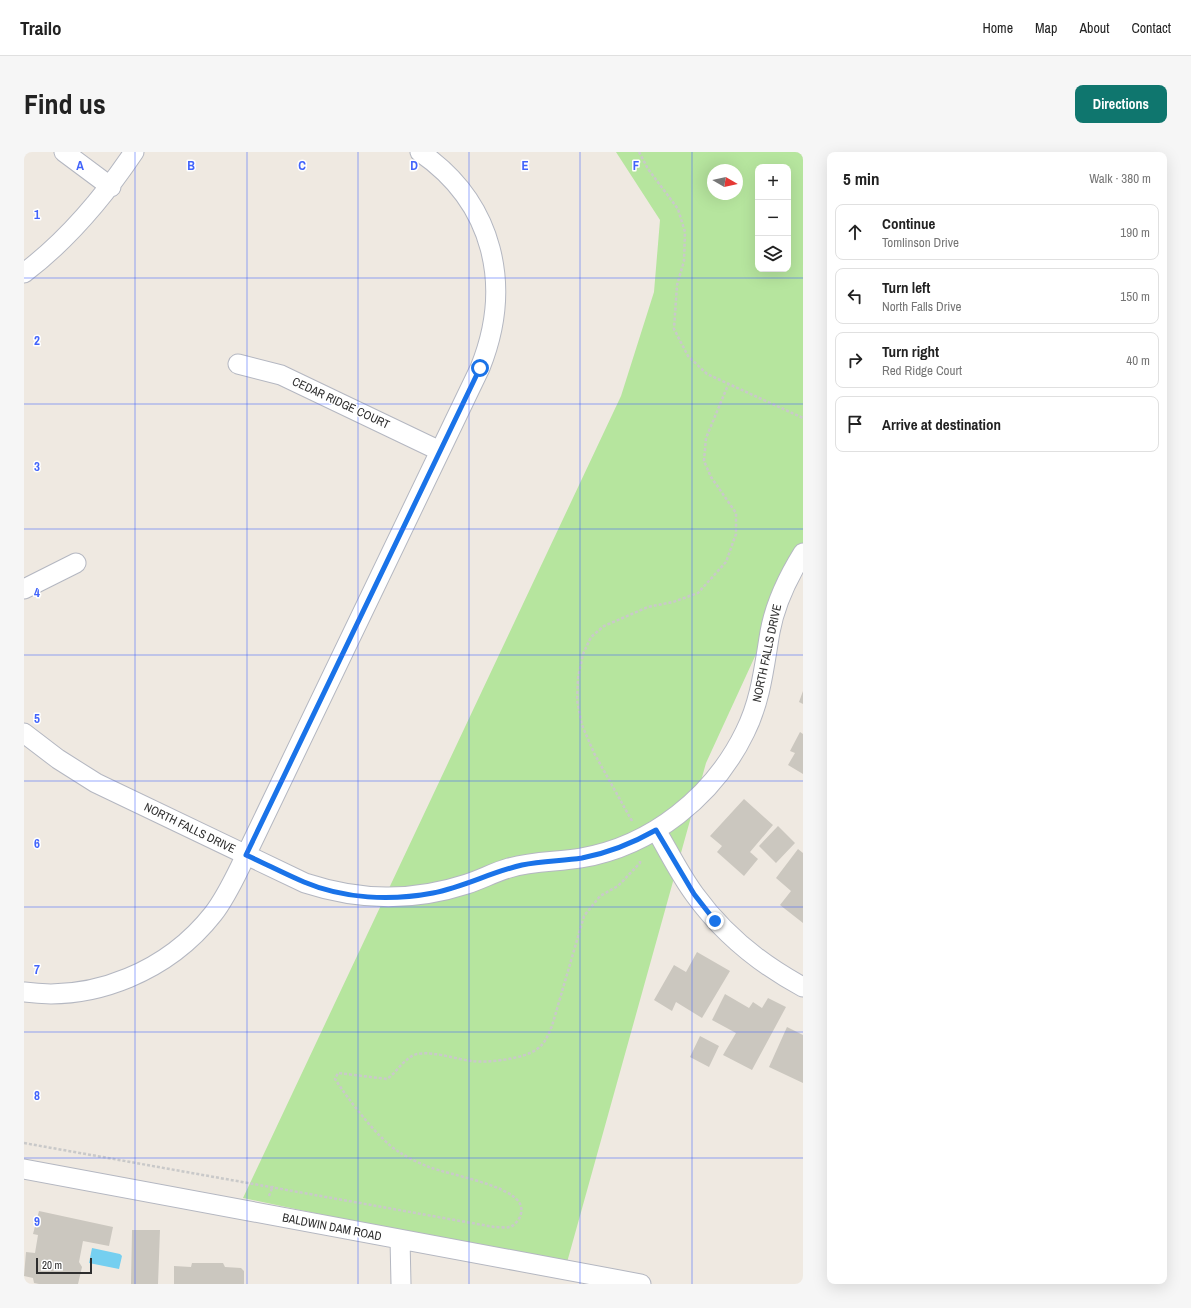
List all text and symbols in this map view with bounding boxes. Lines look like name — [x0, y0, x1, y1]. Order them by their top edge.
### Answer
text: Trailo — [20, 15, 62, 41]
text: Home — [982, 19, 1013, 37]
text: Map — [1035, 19, 1057, 37]
text: About — [1079, 19, 1109, 37]
text: Contact — [1131, 19, 1171, 37]
text: Find us — [24, 85, 106, 123]
button: Directions — [1075, 85, 1167, 123]
text: A — [76, 157, 84, 174]
text: B — [187, 157, 195, 174]
text: C — [298, 157, 306, 174]
text: D — [410, 157, 418, 174]
text: E — [521, 157, 529, 174]
text: F — [633, 157, 640, 174]
north arrow — [707, 164, 743, 200]
map controls — [755, 164, 791, 272]
button: + — [755, 164, 791, 200]
text: 5 min — [843, 167, 879, 190]
text: Walk · 380 m — [1089, 170, 1151, 187]
button: − — [755, 200, 791, 236]
text: 1 — [34, 206, 40, 223]
text: Continue — [882, 213, 935, 234]
icon: ahead — [844, 221, 866, 243]
text: 190 m — [1120, 224, 1150, 241]
text: Tomlinson Drive — [882, 234, 959, 251]
button: layers — [755, 236, 791, 272]
text: Turn left — [882, 277, 930, 298]
icon: left — [844, 285, 866, 307]
text: 150 m — [1120, 288, 1150, 305]
text: North Falls Drive — [882, 298, 961, 315]
text: 2 — [34, 332, 40, 349]
text: Turn right — [882, 341, 939, 362]
icon: right — [844, 349, 866, 371]
text: 40 m — [1126, 352, 1150, 369]
route start — [471, 359, 489, 377]
text: Red Ridge Court — [882, 362, 962, 379]
street label: CEDAR RIDGE COURT — [290, 373, 392, 433]
icon: arrive — [844, 413, 866, 435]
text: Arrive at destination — [882, 414, 1001, 435]
text: 3 — [34, 458, 40, 475]
text: 4 — [34, 584, 40, 601]
street label: NORTH FALLS DRIVE — [749, 602, 785, 704]
text: 5 — [34, 710, 40, 727]
street label: NORTH FALLS DRIVE — [142, 799, 238, 857]
text: 6 — [34, 835, 40, 852]
route end — [706, 912, 724, 930]
text: 7 — [34, 961, 40, 978]
text: 8 — [34, 1087, 40, 1104]
street label: BALDWIN DAM ROAD — [281, 1210, 383, 1244]
text: 9 — [34, 1213, 40, 1230]
scale bar — [36, 1256, 92, 1275]
text: 20 m — [42, 1258, 62, 1272]

